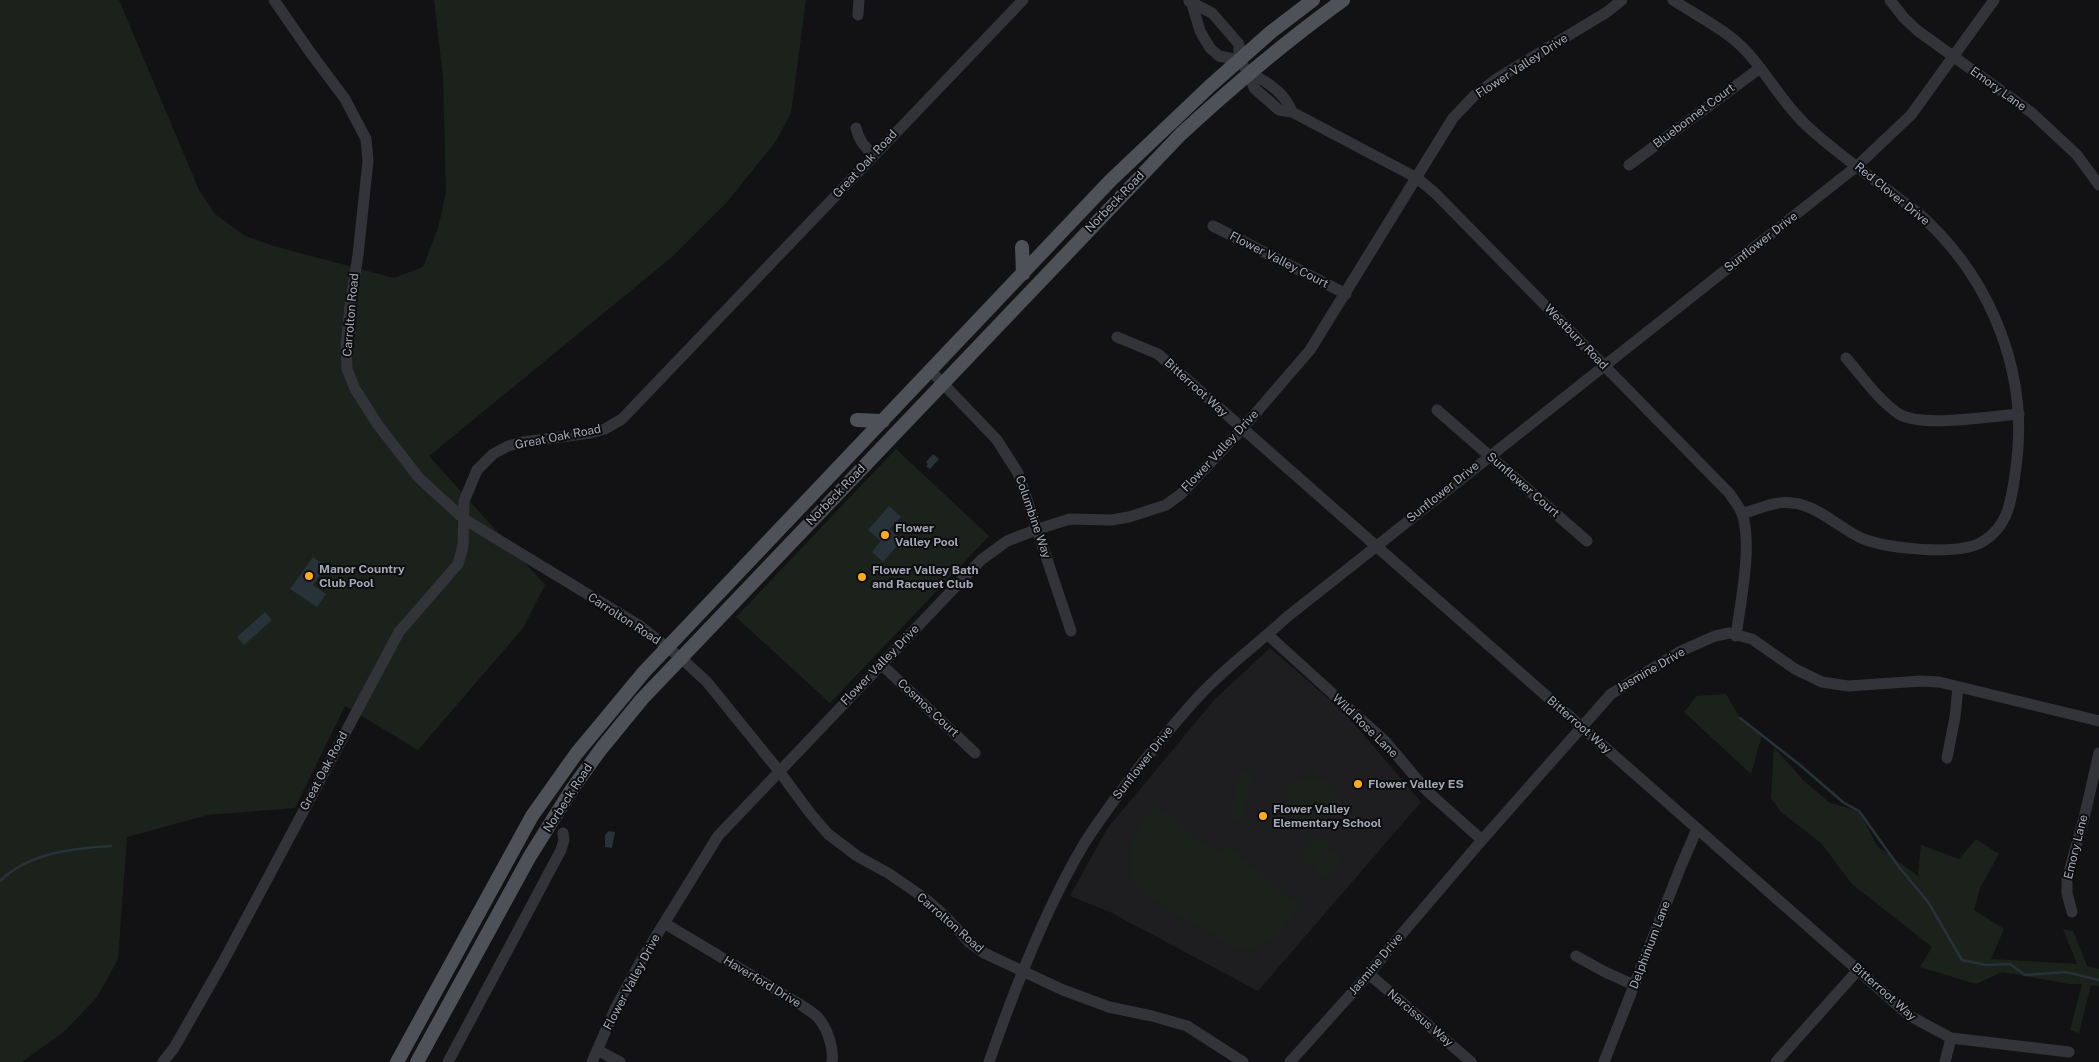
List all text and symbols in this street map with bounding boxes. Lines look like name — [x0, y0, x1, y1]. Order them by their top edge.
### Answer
street label: Flower Valley Drive — [1473, 31, 1571, 101]
street label: Emory Lane — [1967, 64, 2029, 114]
street label: Bluebonnet Court — [1650, 81, 1738, 151]
street label: Great Oak Road — [830, 127, 900, 201]
street label: Red Clover Drive — [1852, 159, 1932, 229]
street label: Norbeck Road — [1082, 169, 1148, 235]
street label: Sunflower Drive — [1722, 209, 1800, 275]
street label: Flower Valley Court — [1227, 229, 1331, 291]
street label: Carrolton Road — [340, 273, 362, 357]
street label: Westbury Road — [1541, 301, 1611, 373]
street label: Bitterroot Way — [1161, 356, 1231, 420]
street label: Flower Valley Drive — [1178, 407, 1262, 495]
street label: Great Oak Road — [514, 422, 602, 452]
street label: Sunflower Court — [1484, 450, 1562, 520]
street label: Sunflower Drive — [1404, 458, 1482, 526]
street label: Norbeck Road — [803, 462, 869, 528]
street label: Columbine Way — [1012, 474, 1054, 560]
place label: Flower Valley Pool — [895, 521, 959, 549]
marker: Flower Valley Pool — [879, 529, 891, 541]
place label: Manor Country Club Pool — [319, 562, 405, 590]
place label: Flower Valley Bath and Racquet Club — [872, 563, 979, 591]
marker: Manor Country Club Pool — [303, 570, 315, 582]
marker: Flower Valley Bath and Racquet Club — [856, 571, 868, 583]
street label: Carrolton Road — [585, 590, 663, 648]
street label: Flower Valley Drive — [838, 622, 922, 708]
street label: Jasmine Drive — [1614, 645, 1688, 695]
street label: Cosmos Court — [894, 676, 962, 740]
street label: Wild Rose Lane — [1329, 691, 1401, 761]
street label: Bitterroot Way — [1544, 693, 1614, 757]
street label: Sunflower Drive — [1110, 724, 1176, 802]
street label: Great Oak Road — [297, 729, 351, 813]
street label: Norbeck Road — [540, 761, 596, 835]
place label: Flower Valley ES — [1368, 777, 1464, 791]
marker: Flower Valley ES — [1352, 778, 1364, 790]
place label: Flower Valley Elementary School — [1273, 802, 1382, 830]
marker: Flower Valley Elementary School — [1257, 810, 1269, 822]
street label: Emory Lane — [2061, 813, 2091, 881]
street label: Carrolton Road — [914, 890, 986, 956]
street label: Delphinium Lane — [1627, 899, 1673, 991]
street label: Jasmine Drive — [1346, 930, 1406, 998]
street label: Flower Valley Drive — [601, 932, 663, 1032]
street label: Haverford Drive — [721, 953, 803, 1011]
street label: Bitterroot Way — [1849, 960, 1919, 1024]
street label: Narcissus Way — [1384, 986, 1456, 1050]

